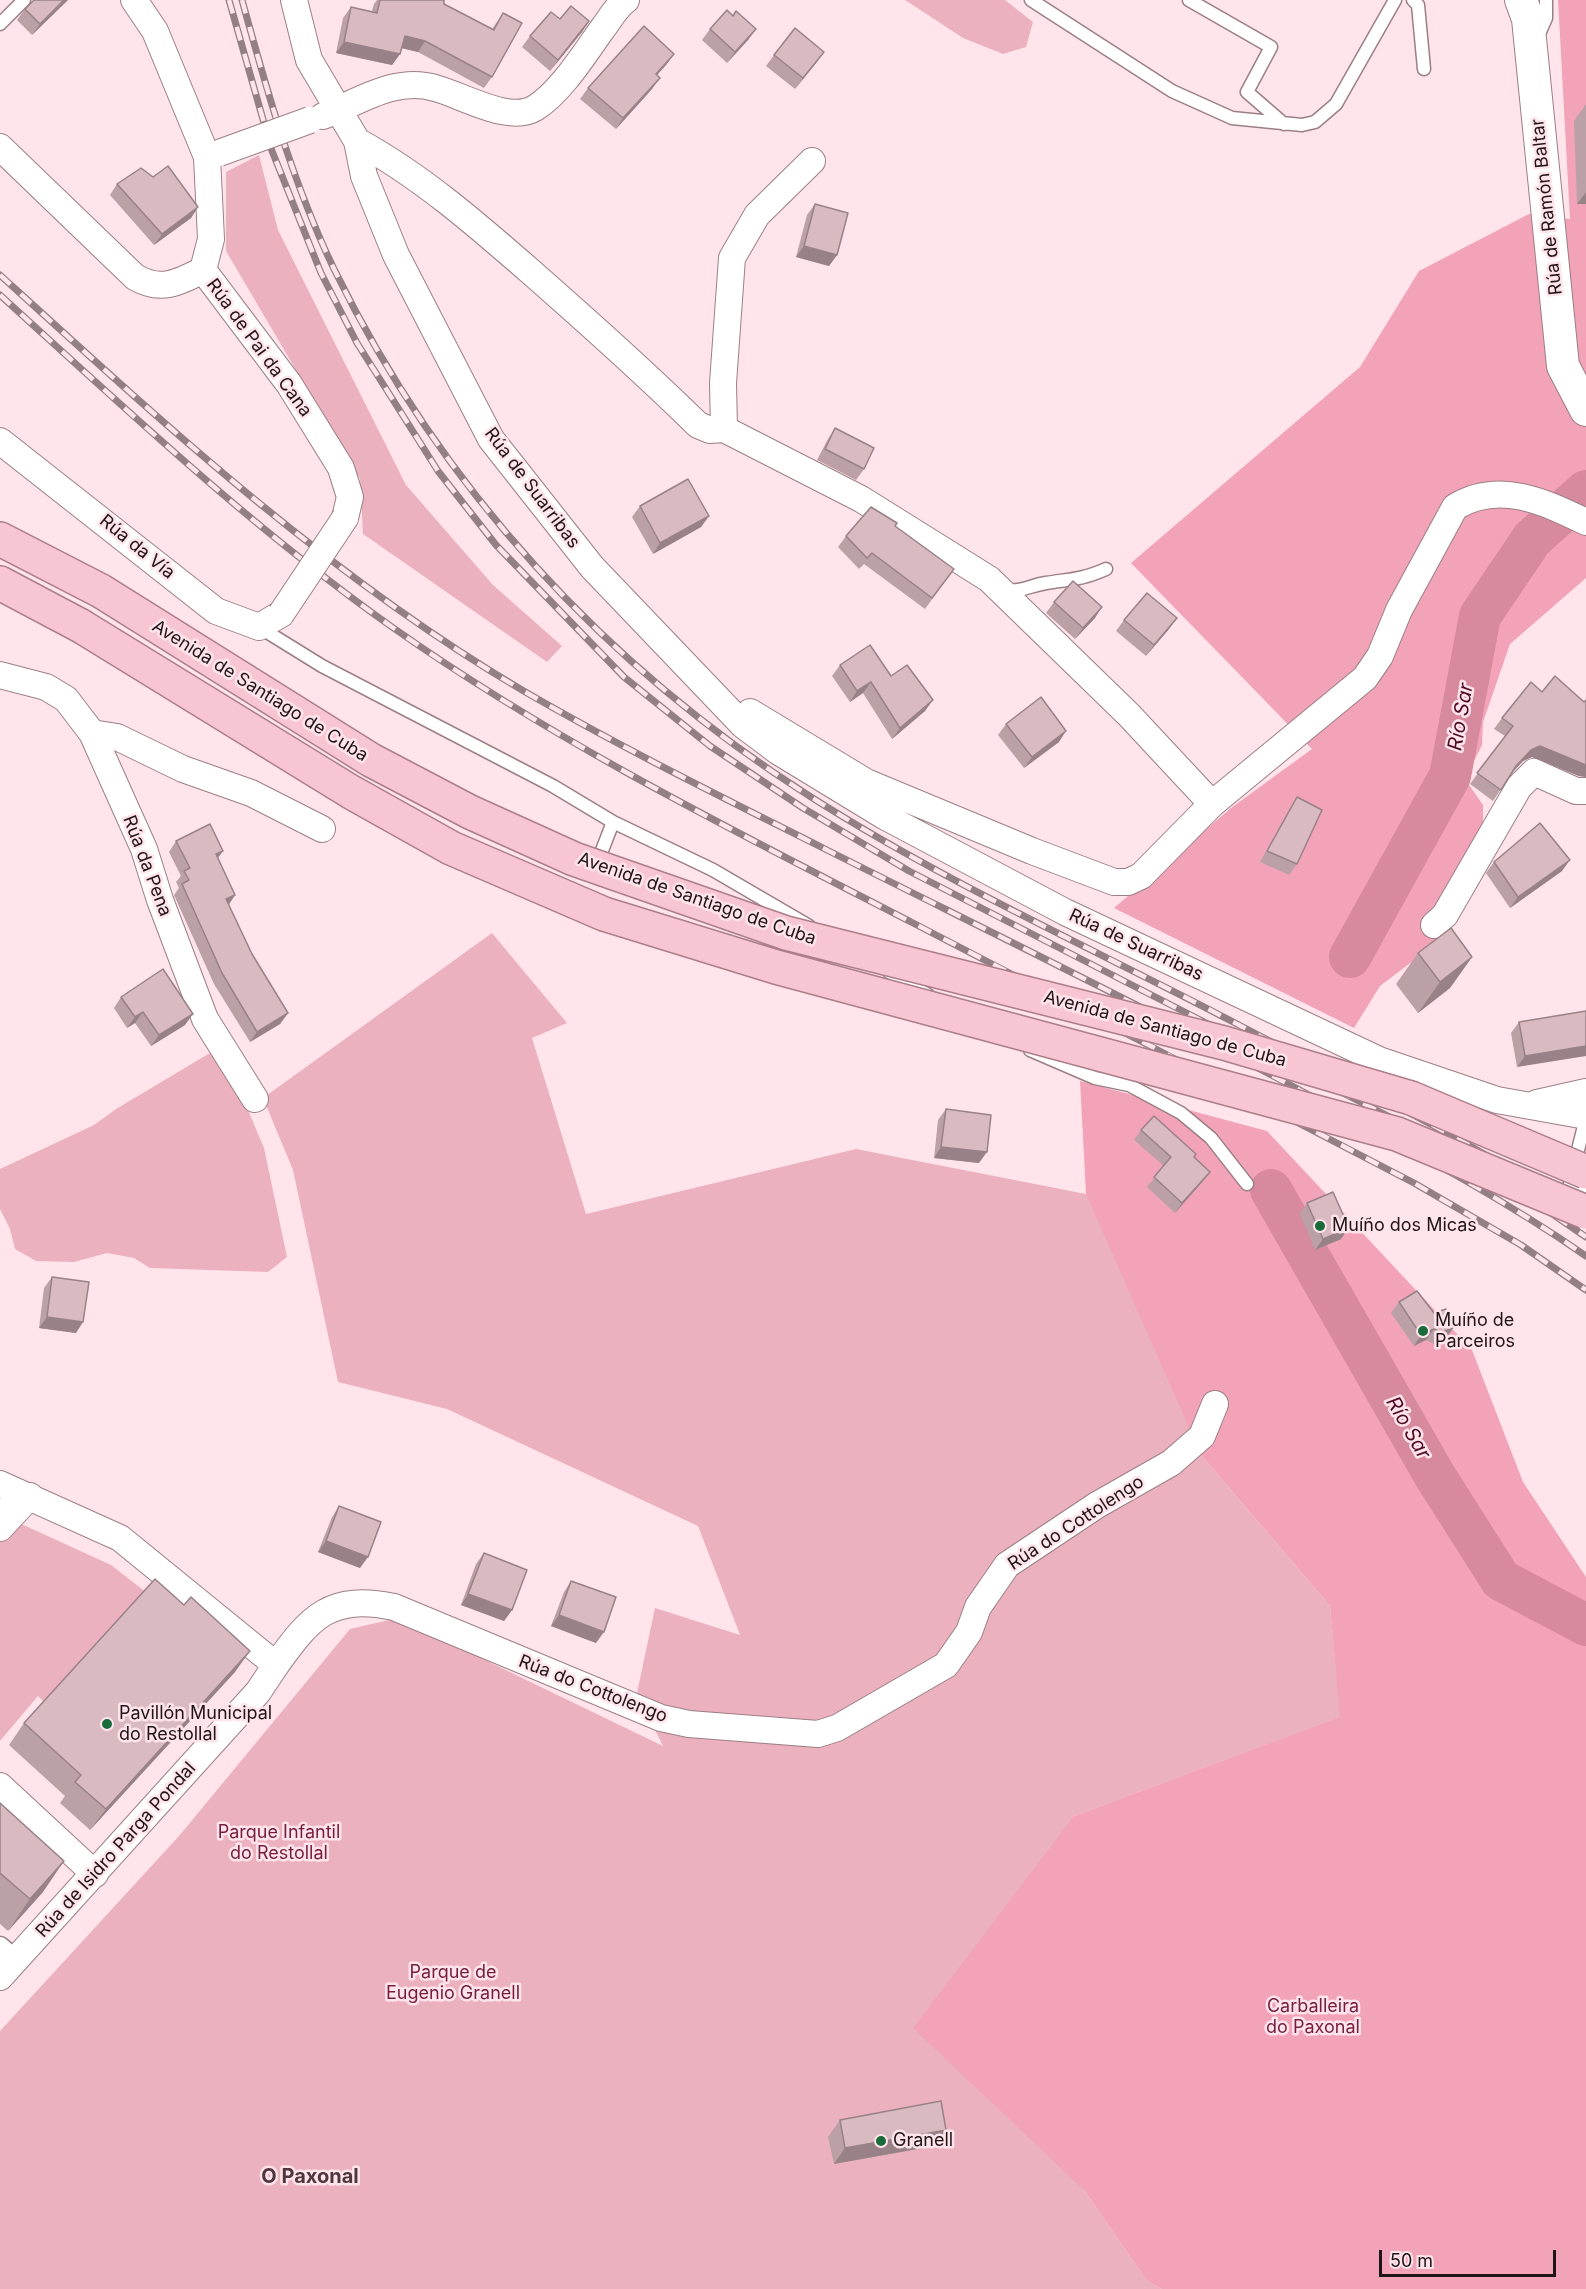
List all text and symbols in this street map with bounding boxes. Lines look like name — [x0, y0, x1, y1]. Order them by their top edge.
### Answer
street label: Rúa de Ramón Baltar — [1527, 118, 1567, 296]
street label: Rúa de Pai da Cana — [202, 275, 316, 421]
street label: Rúa de Suarribas — [480, 423, 584, 553]
street label: Rúa da Vía — [95, 510, 179, 584]
street label: Avenida de Santiago de Cuba — [148, 615, 372, 767]
water label: Río Sar — [1443, 681, 1479, 753]
street label: Rúa da Pena — [118, 813, 176, 919]
street label: Avenida de Santiago de Cuba — [575, 848, 819, 950]
street label: Rúa de Suarribas — [1065, 904, 1207, 986]
street label: Avenida de Santiago de Cuba — [1041, 986, 1289, 1072]
place label: Muíño dos Micas — [1332, 1215, 1477, 1237]
marker: Muíño dos Micas — [1313, 1219, 1327, 1233]
place label: Muíño de Parceiros — [1435, 1310, 1515, 1352]
marker: Muíño de Parceiros — [1416, 1324, 1430, 1338]
water label: Río Sar — [1381, 1393, 1435, 1463]
street label: Rúa do Cottolengo — [1004, 1471, 1148, 1575]
street label: Rúa do Cottolengo — [516, 1651, 670, 1727]
place label: Pavillón Municipal do Restollal — [119, 1703, 272, 1746]
marker: Pavillón Municipal do Restollal — [100, 1717, 114, 1731]
street label: Rúa de Isidro Parga Pondal — [31, 1758, 201, 1942]
park label: Parque Infantil do Restollal — [218, 1822, 340, 1864]
park label: Parque de Eugenio Granell — [386, 1962, 520, 2004]
park label: Carballeira do Paxonal — [1266, 1996, 1360, 2038]
place label: Granell — [893, 2130, 953, 2152]
marker: Granell — [874, 2134, 888, 2148]
district label: O Paxonal — [261, 2165, 359, 2189]
scale bar — [1382, 2238, 1559, 2276]
text: 50 m — [1390, 2250, 1433, 2271]

